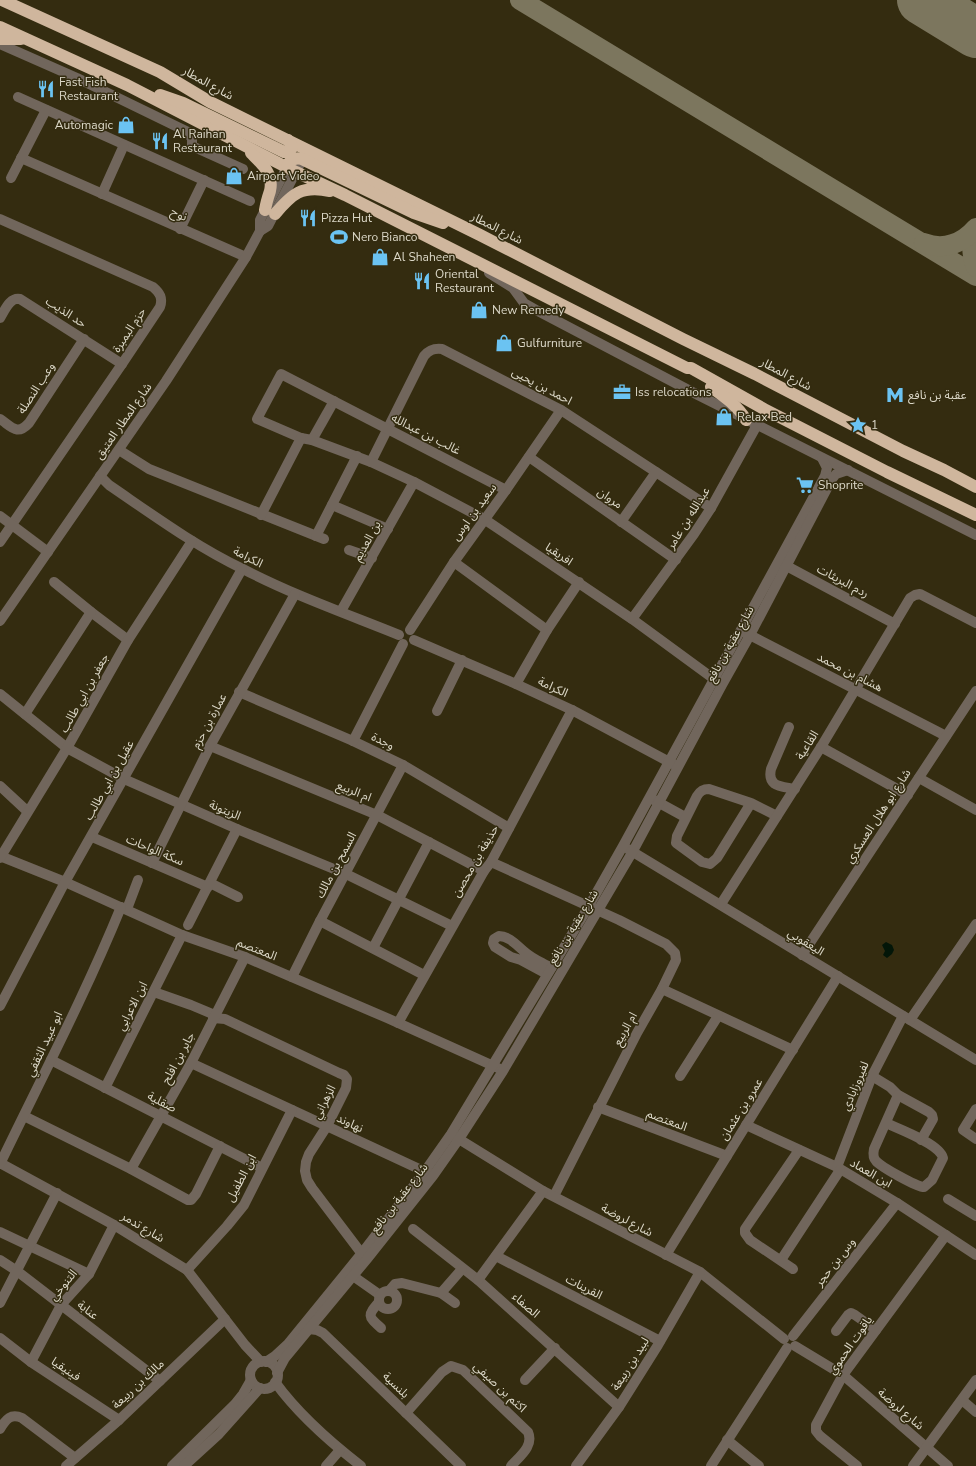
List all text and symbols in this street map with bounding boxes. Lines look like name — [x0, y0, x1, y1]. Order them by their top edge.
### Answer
street label: شارع المطار — [178, 62, 236, 104]
place label: Fast Fish Restaurant — [59, 74, 119, 104]
restaurant icon: Fast Fish Restaurant — [36, 79, 56, 99]
shop icon: Automagic — [116, 115, 136, 135]
place label: Automagic — [55, 117, 113, 133]
place label: Al Raihan Restaurant — [173, 126, 233, 156]
restaurant icon: Al Raihan Restaurant — [150, 131, 170, 151]
shop icon: Airport Video — [224, 166, 244, 186]
place label: Airport Video — [247, 168, 320, 184]
street label: نوح — [168, 203, 190, 226]
restaurant icon: Pizza Hut — [298, 208, 318, 228]
street label: شارع المطار — [467, 208, 525, 249]
place label: Pizza Hut — [321, 210, 373, 226]
sports icon: Nero Bianco — [329, 227, 349, 247]
place label: Nero Bianco — [352, 229, 418, 245]
shop icon: Al Shaheen — [370, 247, 390, 267]
place label: Al Shaheen — [393, 249, 455, 265]
place label: Oriental Restaurant — [435, 266, 495, 296]
restaurant icon: Oriental Restaurant — [412, 271, 432, 291]
street label: حد الذيب — [43, 293, 89, 331]
shop icon: New Remedy — [469, 300, 489, 320]
place label: New Remedy — [492, 302, 565, 318]
street label: حزم البمبرة — [109, 304, 150, 356]
shop icon: Gulfurniture — [494, 333, 514, 353]
place label: Gulfurniture — [517, 335, 582, 351]
street label: شارع المطار — [756, 353, 814, 395]
street label: وعب النصلة — [13, 359, 59, 417]
street label: احمد بن يحيى — [509, 363, 575, 409]
street label: شارع المطار العتيق — [91, 380, 156, 463]
office icon: Iss relocations — [612, 382, 632, 402]
place label: Iss relocations — [635, 384, 712, 400]
metro station icon: عقبة بن نافع — [885, 385, 905, 405]
place label: عقبة بن نافع — [908, 387, 967, 404]
shop icon: Relax Bed — [714, 407, 734, 427]
place label: Relax Bed — [737, 409, 792, 425]
street label: غالب بن عبدالله — [389, 410, 463, 458]
place icon: 1 — [848, 415, 868, 435]
place label: 1 — [871, 417, 878, 433]
supermarket icon: Shoprite — [795, 475, 815, 495]
place label: Shoprite — [818, 477, 863, 493]
street label: سعيد بن اوس — [448, 480, 500, 544]
street label: مروان — [594, 484, 626, 512]
street label: عبدالله بن عامر — [662, 484, 714, 553]
street label: بن العديم — [349, 518, 386, 565]
street label: افريقيا — [542, 539, 576, 569]
street label: الكرامة — [230, 543, 266, 571]
street label: ردم البريثات — [814, 561, 872, 602]
street label: شارع عقبة بن نافع — [702, 603, 758, 686]
street label: هشام بن محمد — [814, 649, 886, 696]
street label: جعفر بن ابي طالب — [56, 651, 114, 736]
street label: الكرامة — [535, 673, 571, 701]
street label: عمارة بن حزم — [188, 691, 231, 752]
street label: القاعية — [792, 727, 822, 763]
street label: وجدة — [369, 729, 397, 753]
street label: عقيل بن ابي طالب — [80, 737, 139, 824]
street label: شارع ابو هلال العسكري — [842, 766, 916, 867]
street label: ام الربيع — [334, 777, 374, 806]
street label: الزيتونة — [207, 796, 244, 824]
street label: حذيفة بن محصن — [448, 822, 502, 900]
street label: السمح بن مالك — [312, 829, 361, 901]
street label: سكة الواحات — [124, 831, 186, 869]
street label: شارع عقبة بن نافع — [544, 886, 603, 968]
street label: اليعقوبي — [784, 925, 827, 961]
street label: المعتصم — [234, 934, 279, 965]
street label: ابن الاعرابي — [113, 979, 153, 1034]
street label: ابو عبيد الثقفي — [22, 1009, 68, 1080]
street label: ام الربيع — [609, 1009, 642, 1049]
street label: جابر بن افلح — [158, 1029, 199, 1087]
street label: لفيروزابادي — [837, 1059, 874, 1114]
street label: عمرو بن عثمان — [716, 1075, 766, 1143]
street label: الزهراني — [309, 1082, 341, 1123]
street label: صقلية — [145, 1088, 179, 1116]
street label: المعتصم — [644, 1105, 689, 1136]
street label: نهاوند — [334, 1110, 366, 1136]
street label: ابن الطفيل — [222, 1151, 260, 1205]
street label: ابن العماد — [847, 1154, 895, 1192]
street label: شارع عقبة بن نافع — [367, 1160, 432, 1237]
street label: شارع لروضة — [598, 1200, 656, 1241]
street label: شارع تدمر — [117, 1207, 167, 1247]
street label: وس بن حجر — [810, 1234, 859, 1290]
street label: التنوخي — [45, 1266, 82, 1305]
street label: القرينات — [563, 1271, 605, 1303]
street label: الصفاء — [509, 1289, 543, 1322]
street label: عنابة — [74, 1297, 102, 1323]
street label: ياقوت الحموي — [824, 1312, 878, 1379]
street label: لبيد بن ربيعة — [607, 1334, 653, 1394]
street label: فينيقيا — [48, 1353, 84, 1385]
street label: مالك بن ربيعة — [108, 1356, 168, 1412]
street label: اكثم بن صيفي — [469, 1358, 530, 1417]
street label: بلنسية — [379, 1368, 413, 1402]
street label: شارع لروضة — [874, 1384, 928, 1434]

